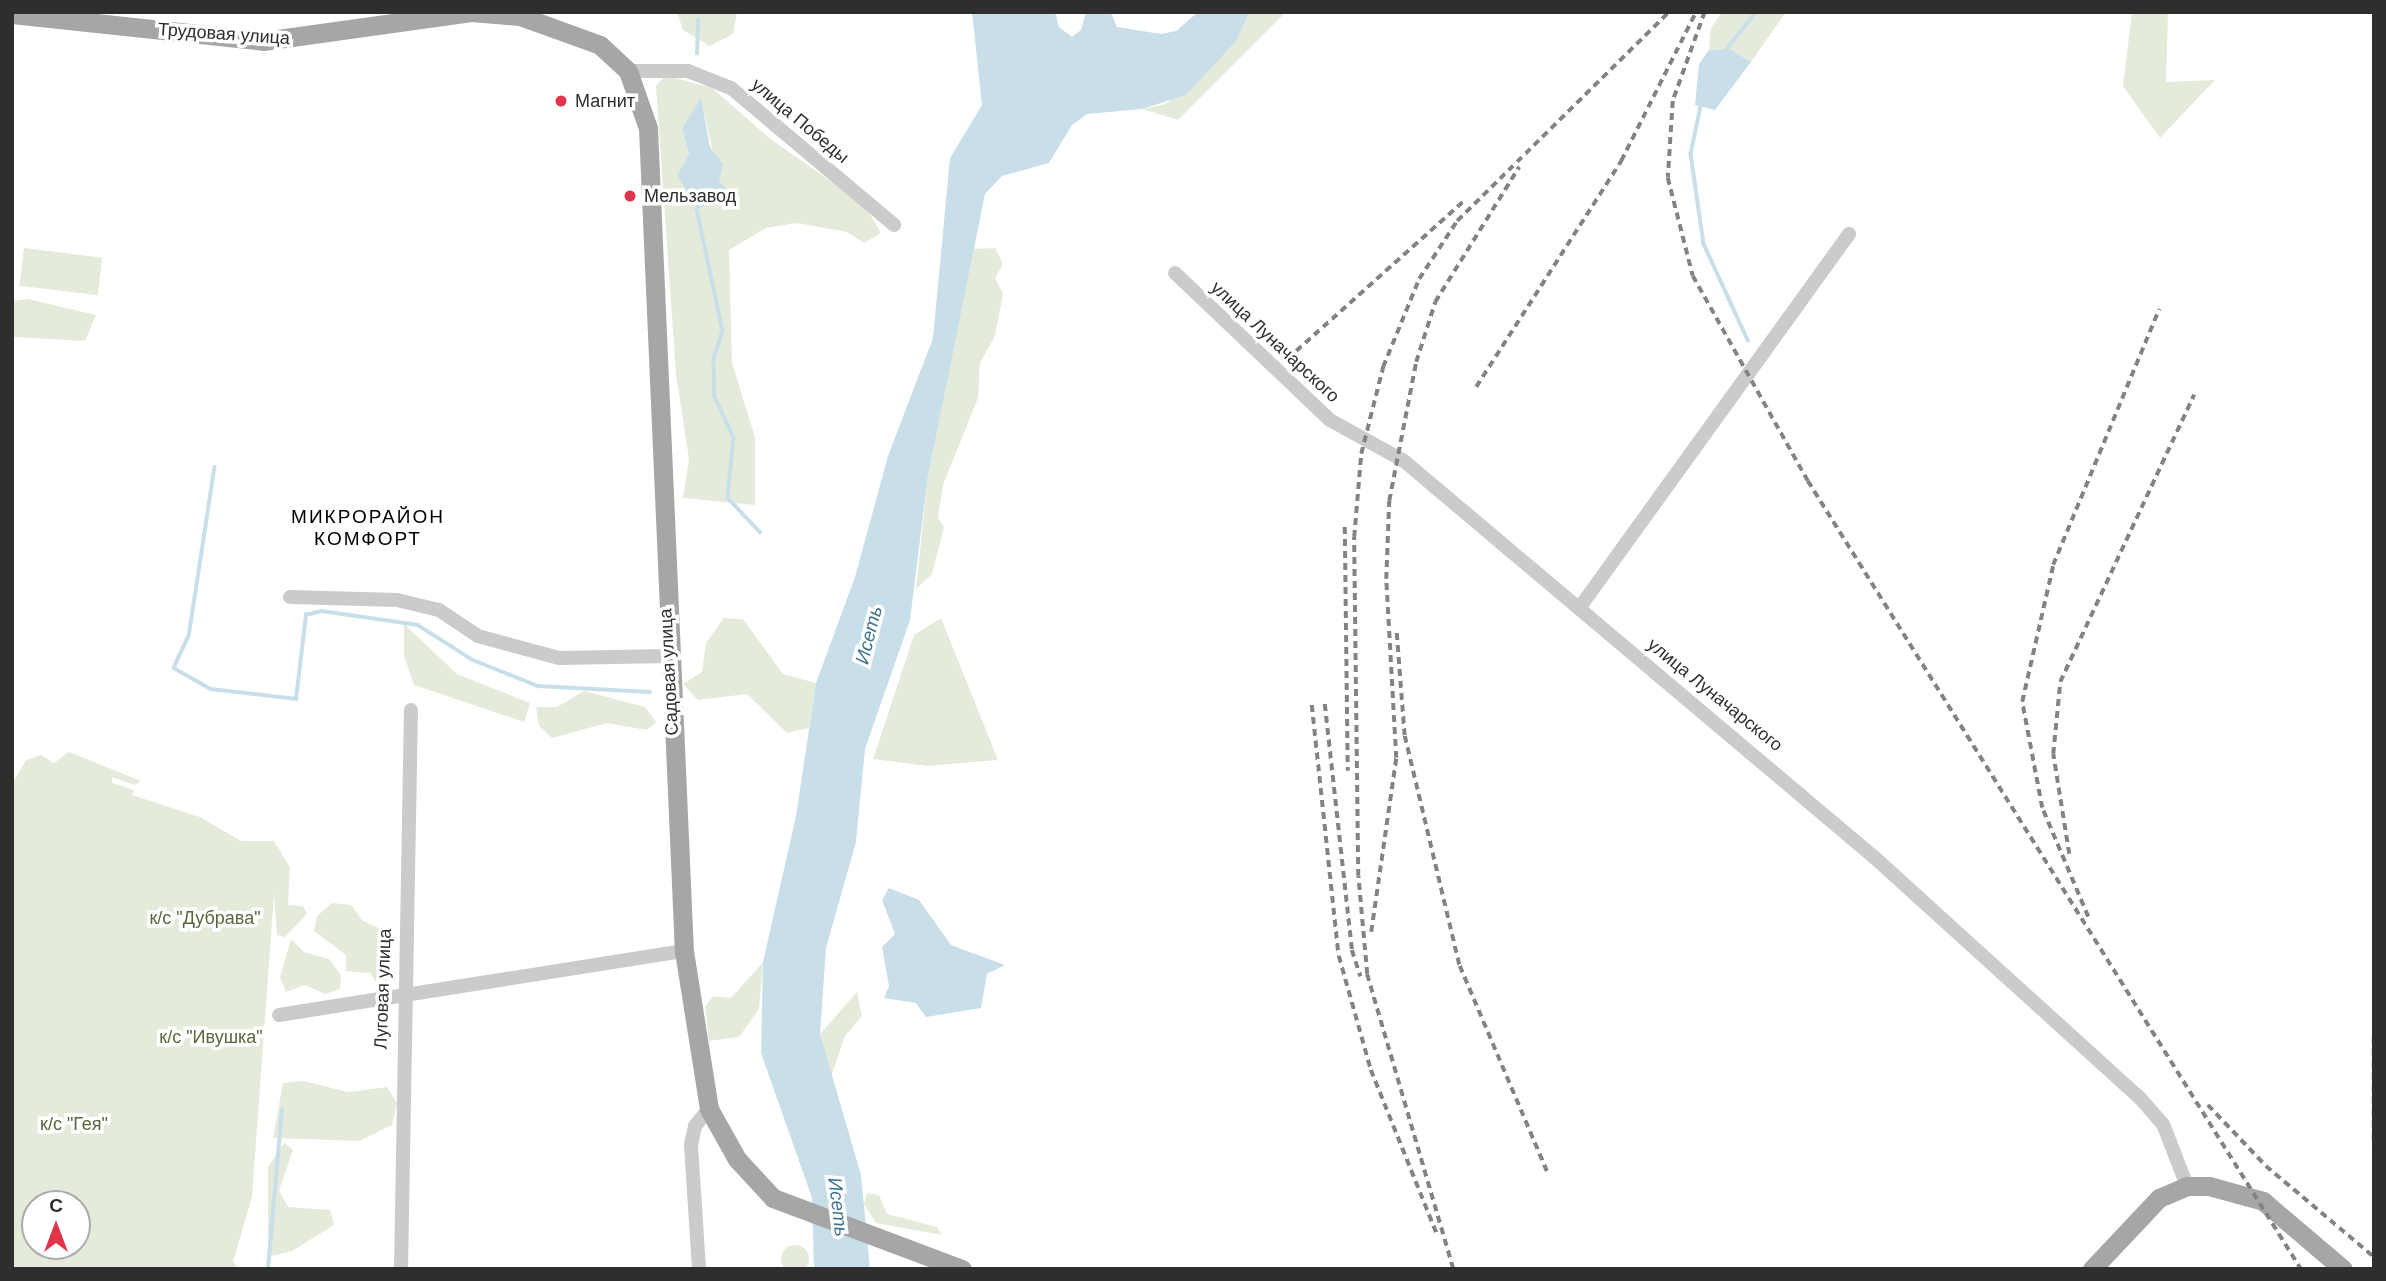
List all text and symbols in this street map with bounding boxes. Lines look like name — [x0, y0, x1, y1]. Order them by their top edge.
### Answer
street label: Трудовая улица — [157, 19, 291, 49]
street label: улица Победы — [747, 74, 853, 168]
place label: Магнит — [575, 90, 635, 112]
marker: Магнит — [553, 93, 569, 109]
place label: Мельзавод — [644, 185, 736, 207]
marker: Мельзавод — [622, 188, 638, 204]
street label: улица Луначарского — [1206, 277, 1344, 407]
district label: МИКРОРАЙОН КОМФОРТ — [292, 506, 444, 550]
water label: Исеть — [851, 603, 887, 667]
street label: Садовая улица — [655, 608, 683, 736]
street label: улица Луначарского — [1643, 634, 1787, 756]
park label: к/с "Дубрава" — [149, 907, 261, 929]
street label: Луговая улица — [370, 928, 396, 1050]
park label: к/с "Ивушка" — [159, 1026, 263, 1048]
park label: к/с "Гея" — [40, 1113, 108, 1135]
water label: Исеть — [823, 1176, 853, 1238]
north arrow — [21, 1190, 91, 1260]
text: С — [49, 1195, 63, 1216]

